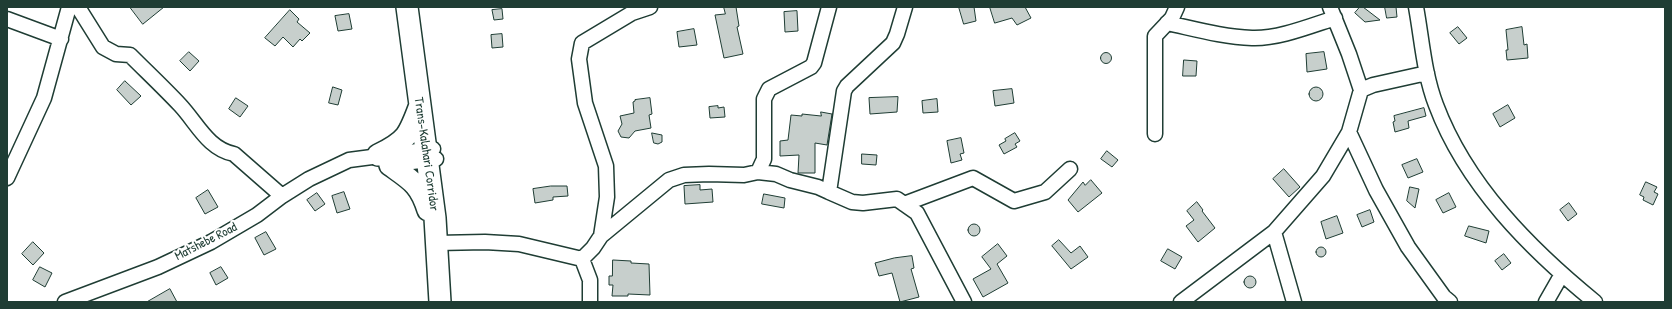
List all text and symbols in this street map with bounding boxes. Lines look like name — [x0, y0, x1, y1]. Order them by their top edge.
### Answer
street label: Trans-Kalahari Corridor — [410, 96, 442, 212]
street label: Matshebe Road — [172, 220, 240, 264]

